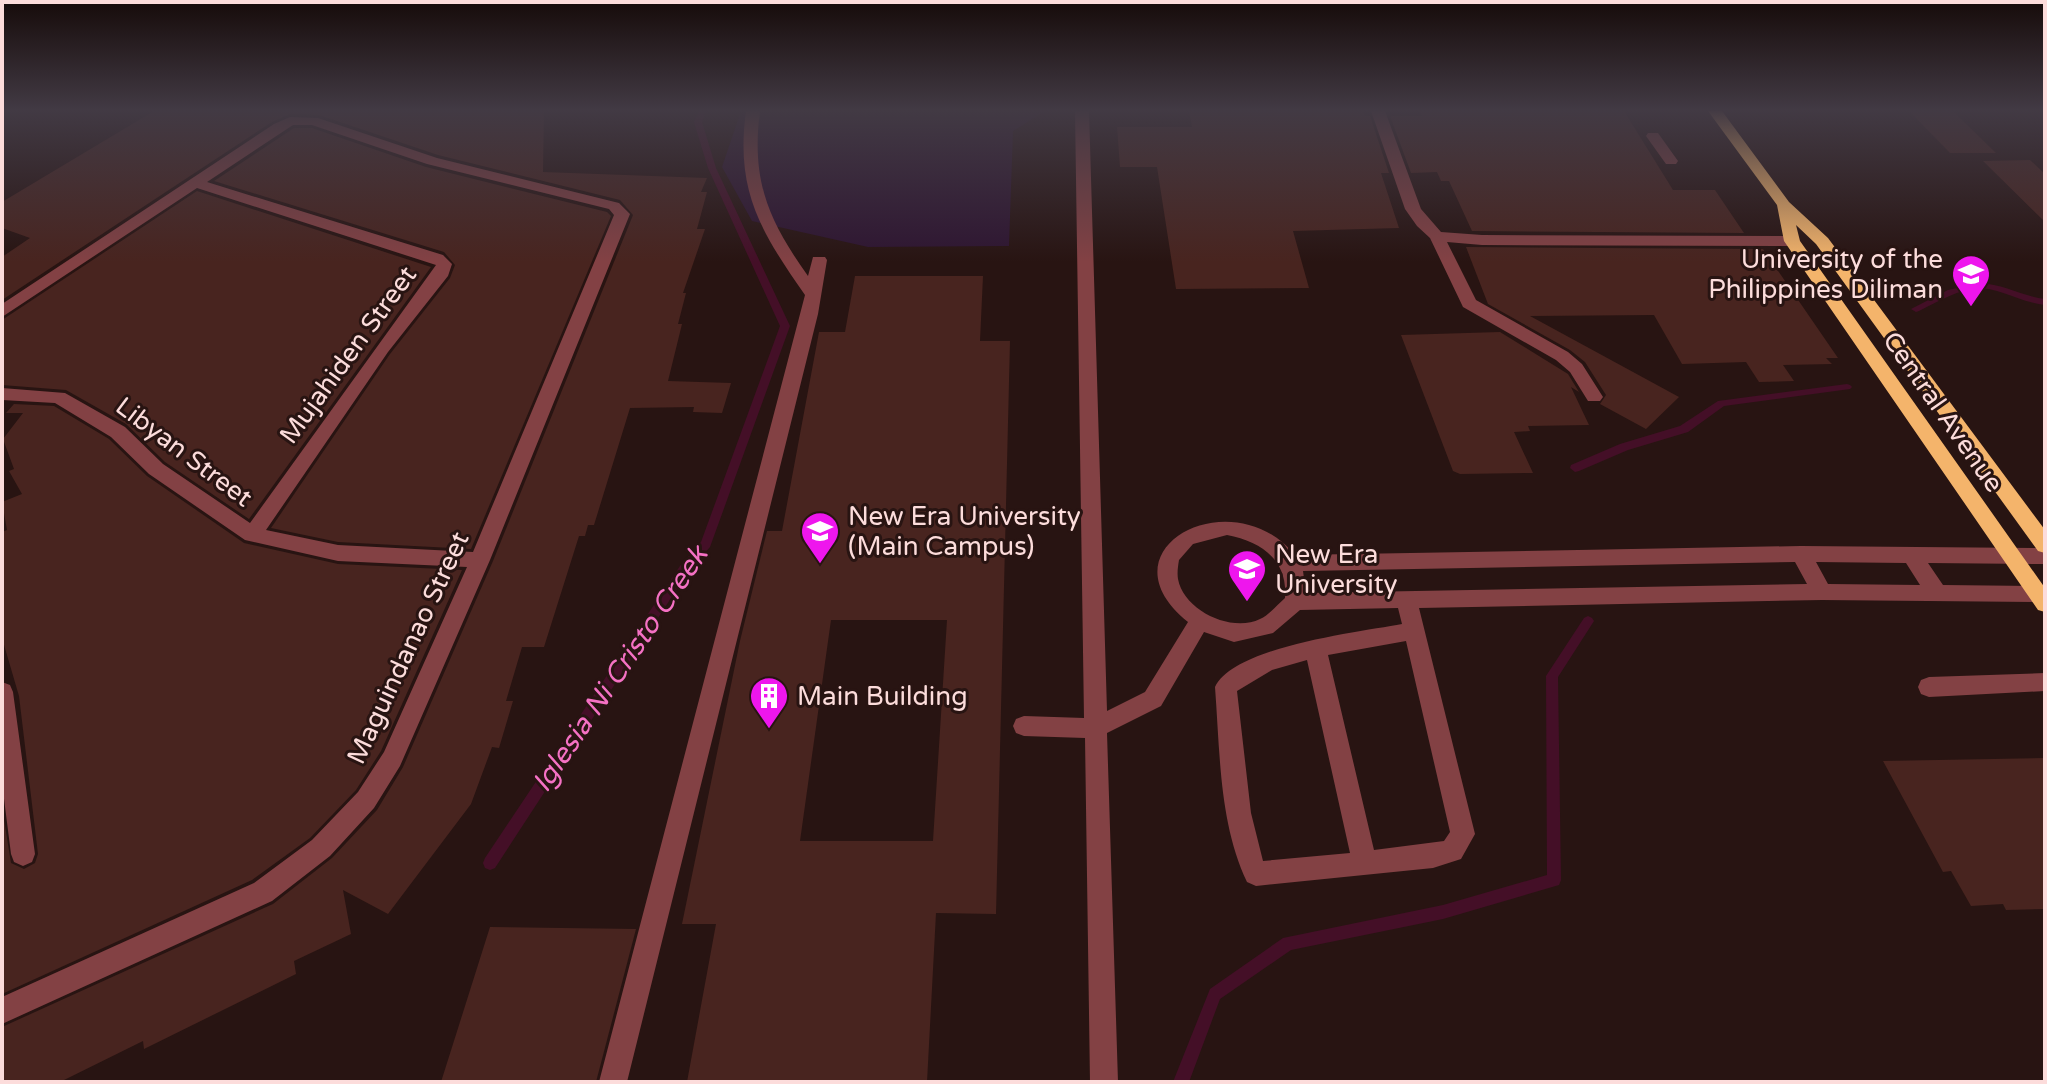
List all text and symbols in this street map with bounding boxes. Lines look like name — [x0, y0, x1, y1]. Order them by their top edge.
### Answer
place label: University of the Philippines Diliman — [1708, 244, 1943, 305]
school or university icon: University of the Philippines Diliman — [1950, 253, 1992, 308]
street label: Mujahiden Street — [273, 260, 423, 450]
street label: Central Avenue — [1876, 326, 2010, 498]
street label: Libyan Street — [110, 391, 258, 513]
place label: New Era University (Main Campus) — [848, 501, 1081, 562]
school or university icon: New Era University (Main Campus) — [799, 510, 841, 565]
street label: Maguindanao Street — [341, 527, 475, 769]
water label: Iglesia Ni Cristo Creek — [525, 538, 716, 799]
place label: New Era University — [1275, 539, 1398, 600]
school or university icon: New Era University — [1226, 548, 1268, 603]
building icon: Main Building — [748, 675, 790, 730]
place label: Main Building — [797, 681, 968, 712]

